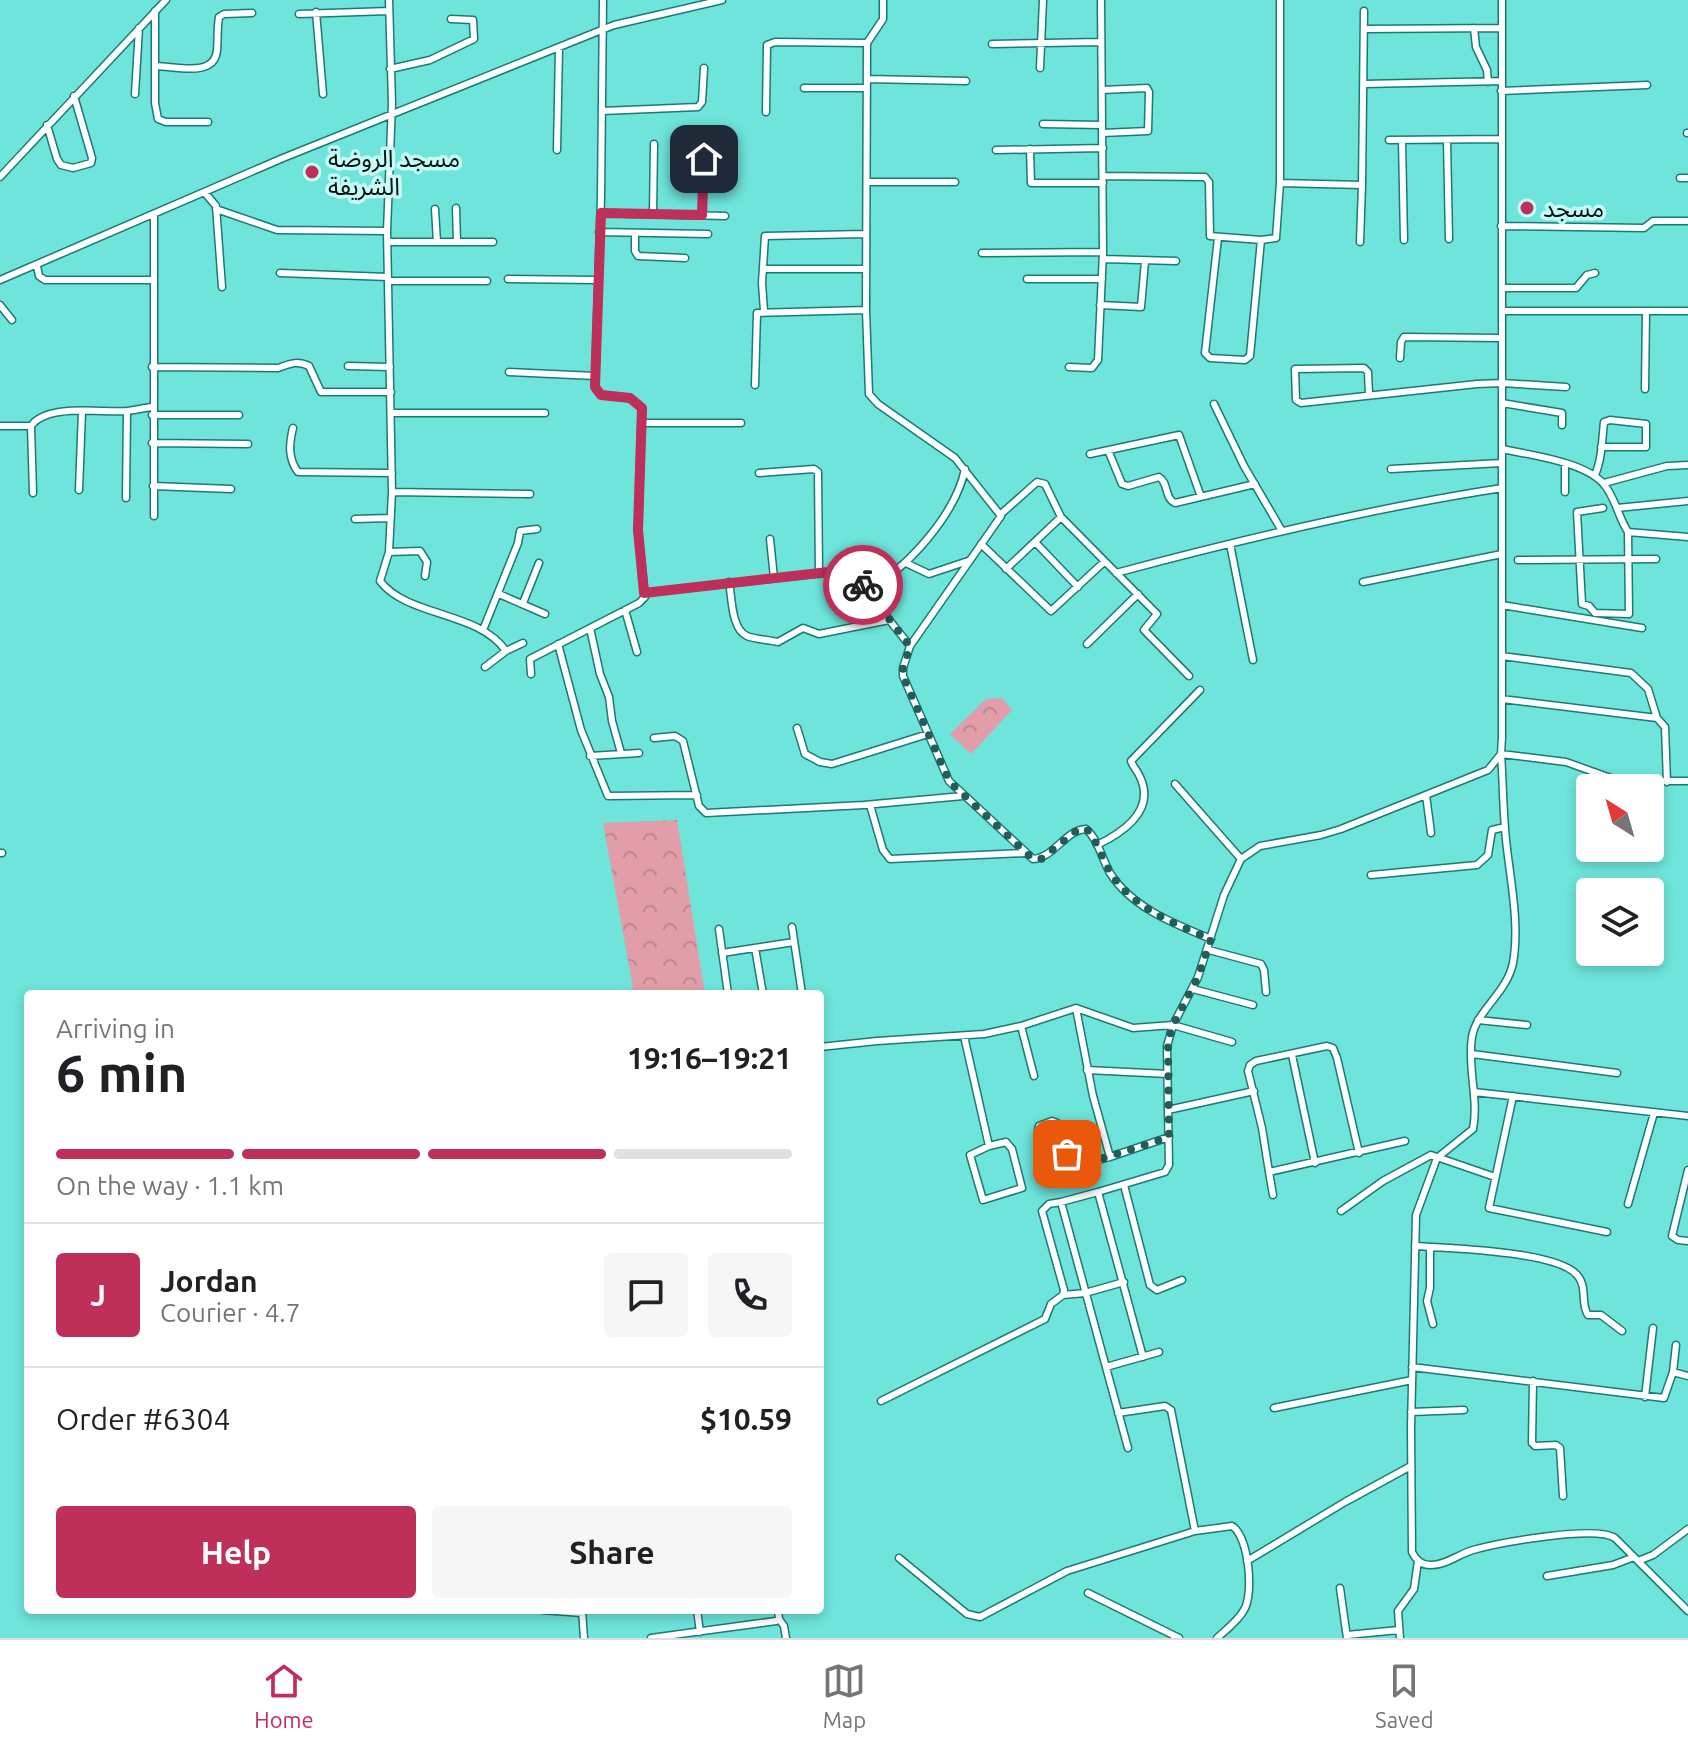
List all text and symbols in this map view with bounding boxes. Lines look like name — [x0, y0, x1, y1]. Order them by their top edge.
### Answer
pin — [670, 125, 738, 193]
icon: home — [682, 137, 726, 181]
place label: مسجد الروضة الشريفة — [328, 145, 460, 201]
marker: مسجد الروضة الشريفة — [303, 163, 321, 181]
place label: مسجد — [1543, 195, 1604, 222]
marker: مسجد — [1518, 199, 1536, 217]
courier — [823, 545, 903, 625]
icon: bike — [841, 563, 885, 607]
north arrow — [1576, 774, 1664, 862]
map controls — [1576, 774, 1664, 966]
button: layers — [1576, 878, 1664, 966]
text: Arriving in — [56, 1014, 175, 1043]
text: 19:16–19:21 — [627, 1041, 792, 1075]
text: 6 min — [56, 1044, 187, 1102]
pin — [1033, 1120, 1101, 1188]
icon: bag — [1045, 1132, 1089, 1176]
text: On the way · 1.1 km — [56, 1171, 284, 1200]
button: chat — [604, 1253, 688, 1337]
button: phone — [708, 1253, 792, 1337]
text: Jordan — [160, 1264, 258, 1298]
text: J — [90, 1278, 106, 1312]
text: Courier · 4.7 — [160, 1298, 300, 1327]
text: Order #6304 — [56, 1402, 230, 1436]
text: $10.59 — [700, 1402, 792, 1436]
button: Help — [56, 1506, 416, 1598]
button: Share — [432, 1506, 792, 1598]
tab: Home — [254, 1659, 314, 1732]
tab: Map — [822, 1659, 866, 1732]
tab: Saved — [1375, 1659, 1434, 1732]

